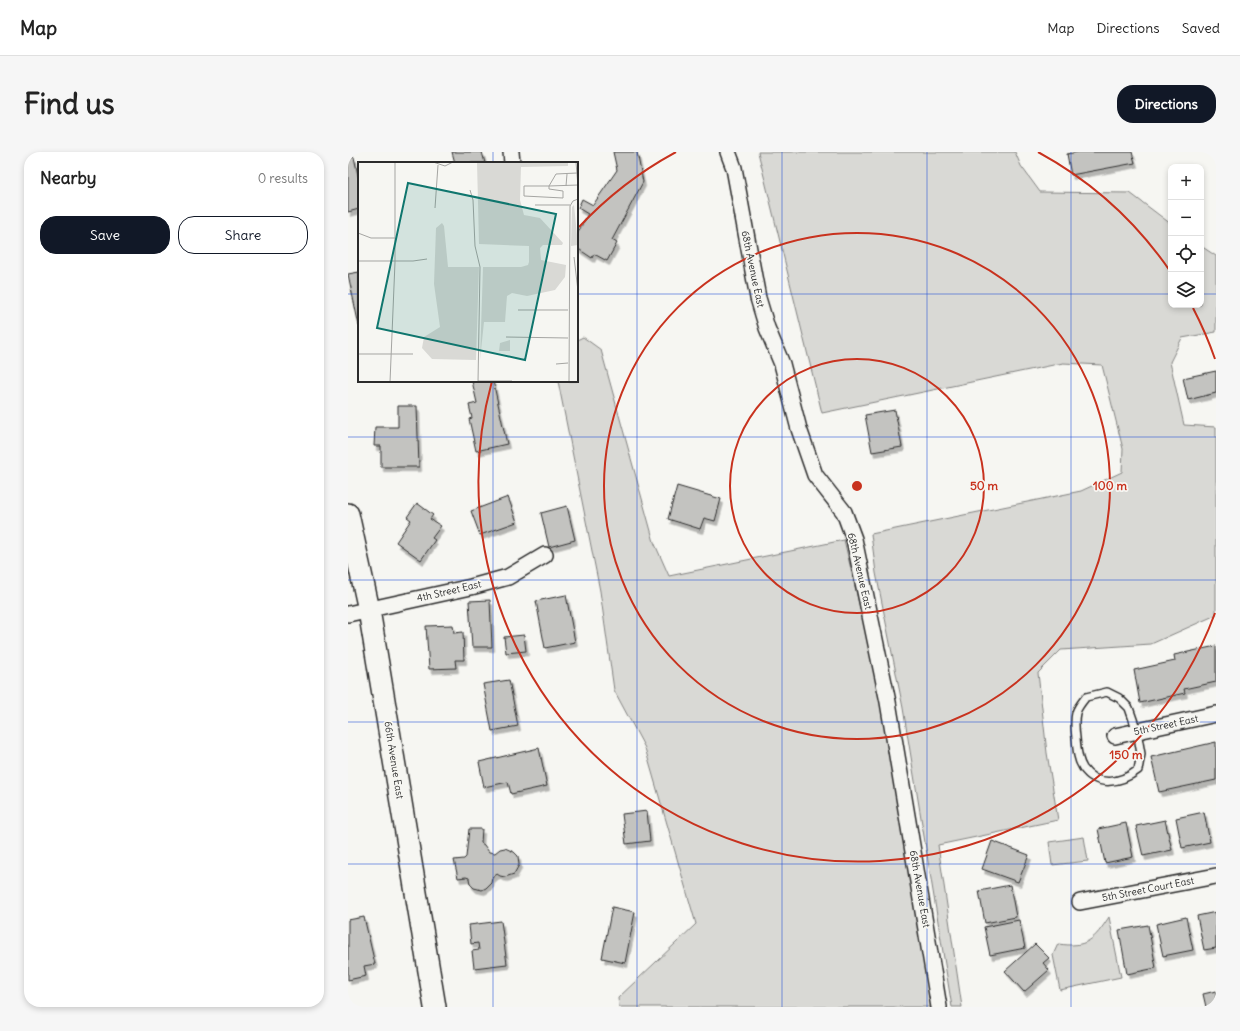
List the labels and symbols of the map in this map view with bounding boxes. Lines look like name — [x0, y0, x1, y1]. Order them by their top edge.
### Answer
inset map — [358, 162, 578, 382]
street label: 68th Avenue East — [739, 229, 768, 309]
text: 50 m — [970, 478, 999, 493]
text: 100 m — [1093, 478, 1127, 493]
centre of rings — [850, 479, 864, 493]
street label: 68th Avenue East — [845, 531, 875, 611]
street label: 4th Street East — [416, 577, 483, 605]
street label: 5th Street East — [1133, 712, 1200, 738]
street label: 66th Avenue East — [381, 720, 407, 800]
text: 150 m — [1110, 747, 1143, 762]
street label: 68th Avenue East — [907, 849, 933, 929]
street label: 5th Street Court East — [1101, 874, 1196, 904]

